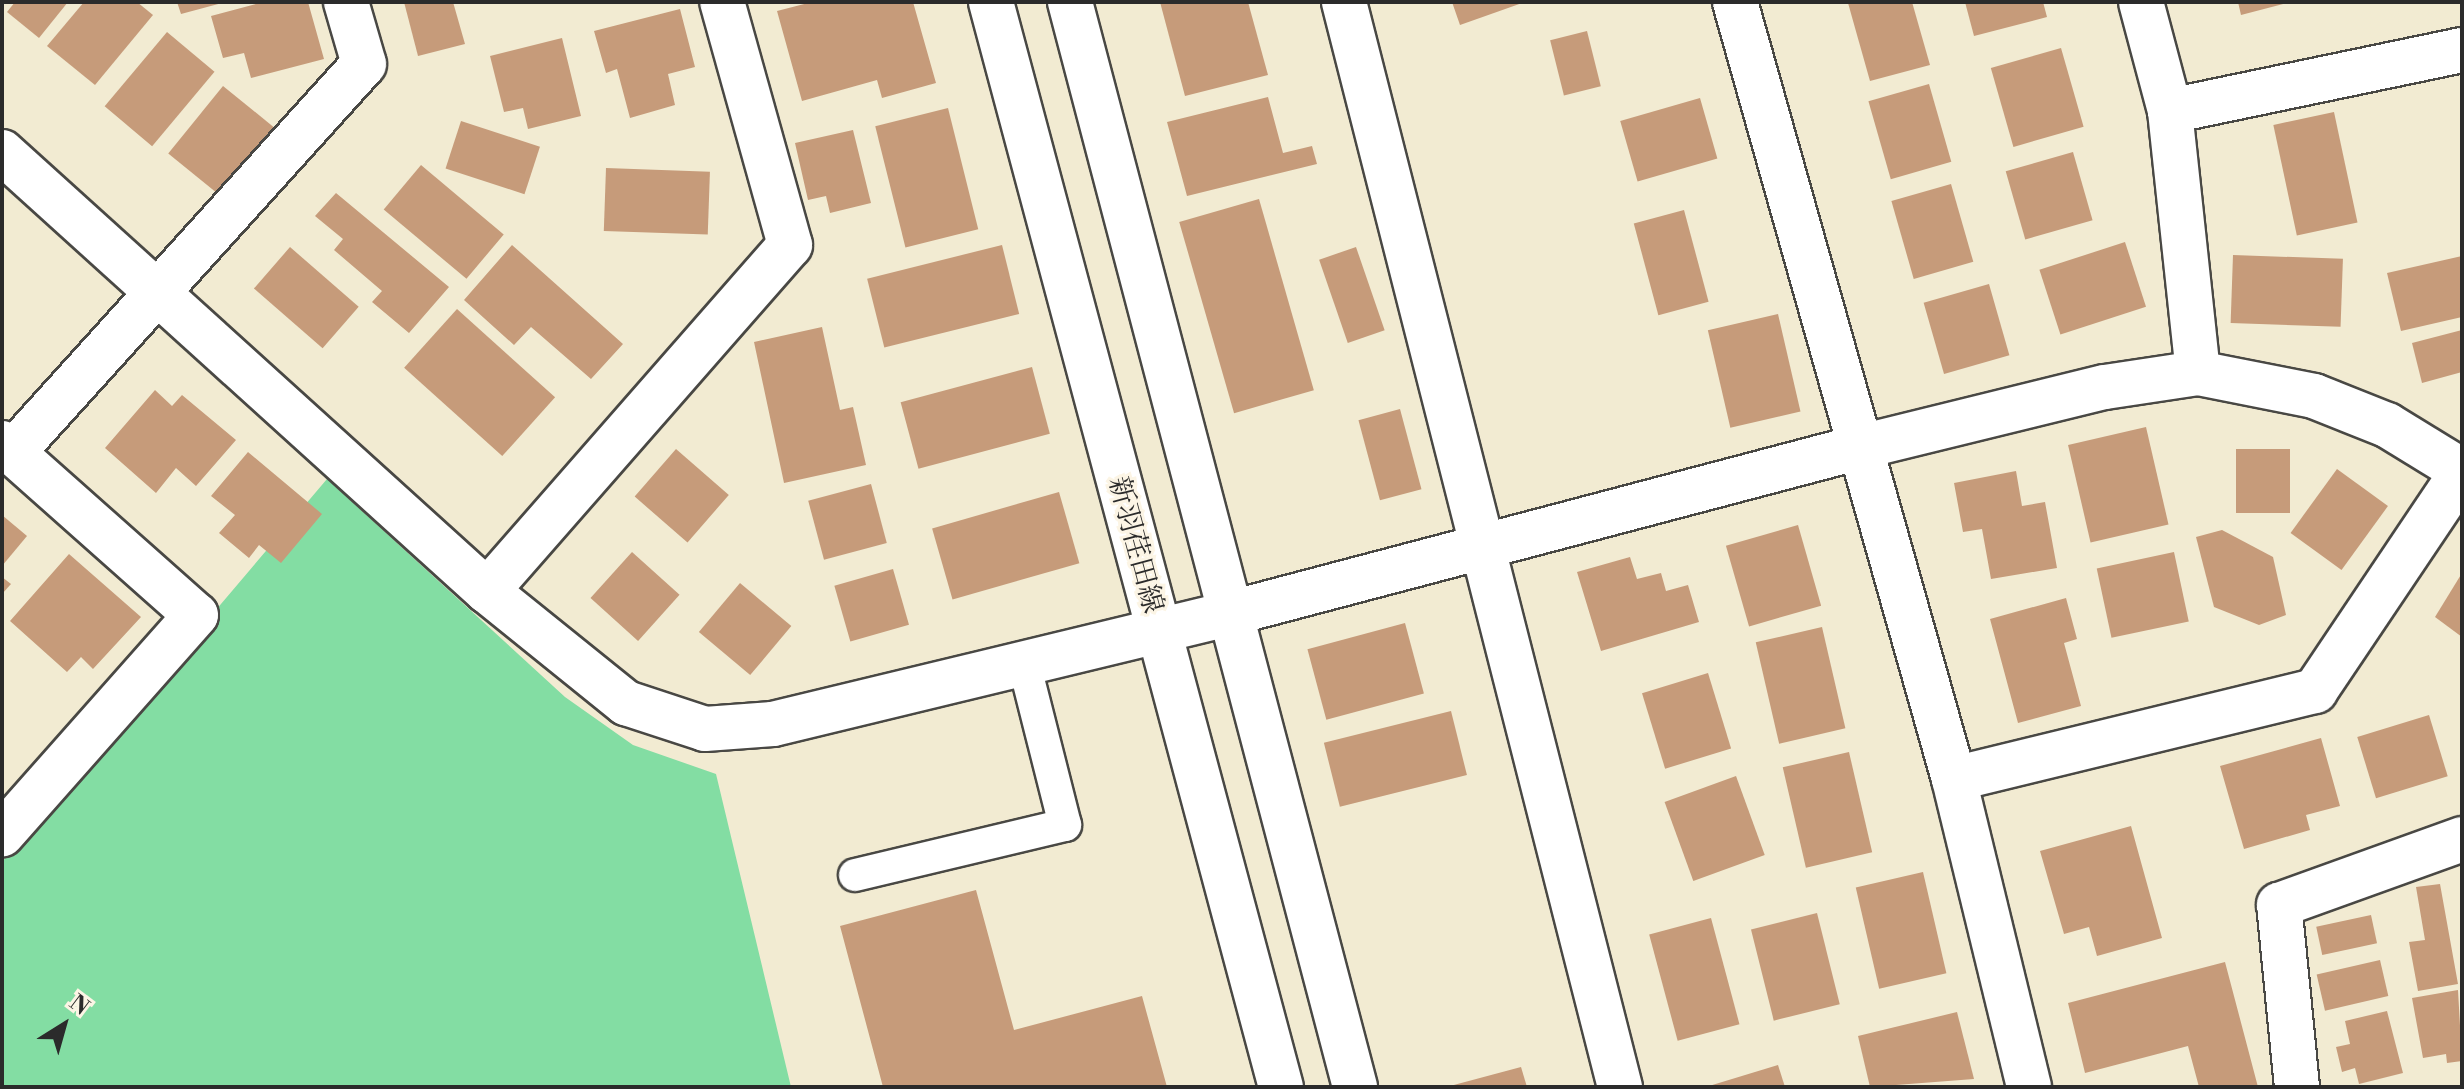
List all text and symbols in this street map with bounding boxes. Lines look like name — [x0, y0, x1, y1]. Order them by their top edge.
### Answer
street label: 新羽荏田線 — [1101, 473, 1169, 617]
north arrow — [24, 985, 104, 1065]
text: N — [64, 989, 94, 1021]

